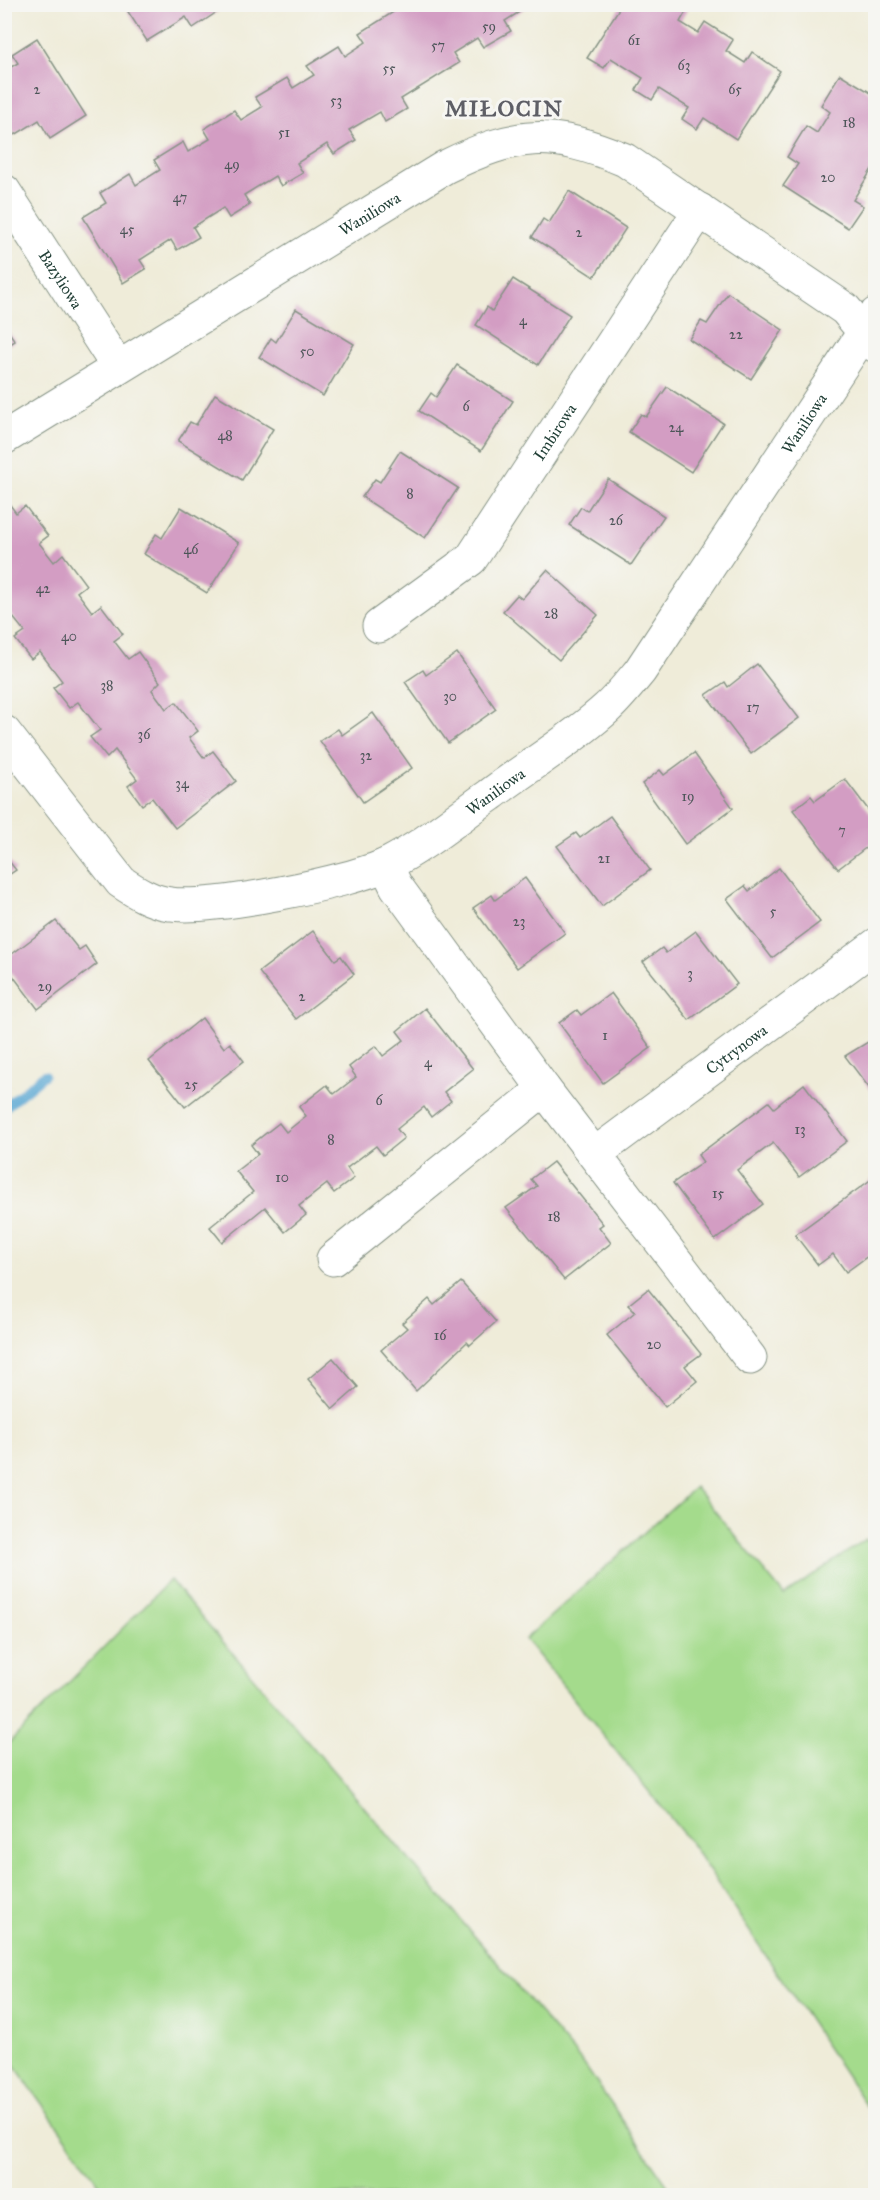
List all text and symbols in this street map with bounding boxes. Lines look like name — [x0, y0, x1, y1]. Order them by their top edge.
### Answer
house number: 59 — [482, 18, 496, 35]
house number: 61 — [628, 32, 641, 49]
house number: 57 — [431, 37, 445, 54]
house number: 63 — [678, 57, 690, 74]
house number: 55 — [382, 60, 396, 77]
house number: 2 — [34, 81, 41, 98]
house number: 65 — [728, 81, 742, 98]
house number: 53 — [330, 92, 342, 109]
district label: MIŁOCIN — [445, 95, 563, 122]
house number: 18 — [843, 114, 855, 131]
house number: 51 — [278, 124, 290, 141]
house number: 49 — [224, 156, 240, 173]
house number: 20 — [820, 169, 836, 186]
street label: Waniliowa — [336, 188, 404, 240]
house number: 47 — [173, 189, 187, 206]
house number: 45 — [120, 221, 135, 238]
house number: 2 — [576, 224, 583, 241]
street label: Bazyliowa — [35, 246, 87, 313]
house number: 4 — [519, 312, 528, 329]
house number: 22 — [729, 326, 743, 343]
house number: 50 — [300, 343, 314, 360]
street label: Waniliowa — [777, 390, 831, 457]
house number: 6 — [462, 398, 470, 415]
street label: Imbirowa — [530, 400, 580, 464]
house number: 24 — [669, 419, 685, 436]
house number: 48 — [217, 427, 233, 444]
house number: 8 — [406, 485, 414, 502]
house number: 26 — [609, 512, 624, 529]
house number: 46 — [184, 541, 199, 558]
house number: 42 — [36, 580, 50, 597]
house number: 28 — [544, 605, 558, 622]
house number: 40 — [61, 628, 77, 645]
house number: 38 — [100, 677, 114, 694]
house number: 30 — [443, 688, 457, 705]
house number: 17 — [746, 699, 760, 716]
house number: 36 — [138, 726, 151, 743]
house number: 32 — [360, 747, 372, 764]
street label: Waniliowa — [462, 764, 529, 819]
house number: 34 — [175, 775, 190, 792]
house number: 19 — [682, 788, 694, 805]
house number: 7 — [838, 822, 846, 839]
house number: 21 — [598, 850, 611, 867]
house number: 5 — [770, 903, 777, 920]
house number: 23 — [513, 913, 525, 930]
house number: 3 — [687, 965, 693, 982]
house number: 29 — [38, 978, 52, 995]
house number: 2 — [299, 988, 306, 1005]
street label: Cytrynowa — [702, 1020, 771, 1078]
house number: 1 — [602, 1027, 608, 1044]
house number: 4 — [424, 1054, 433, 1071]
house number: 25 — [184, 1076, 198, 1093]
house number: 6 — [375, 1092, 383, 1109]
house number: 13 — [794, 1121, 806, 1138]
house number: 8 — [327, 1131, 335, 1148]
house number: 10 — [275, 1169, 289, 1186]
house number: 15 — [712, 1185, 724, 1202]
house number: 18 — [548, 1208, 560, 1225]
house number: 16 — [434, 1327, 447, 1344]
house number: 20 — [646, 1336, 662, 1353]

